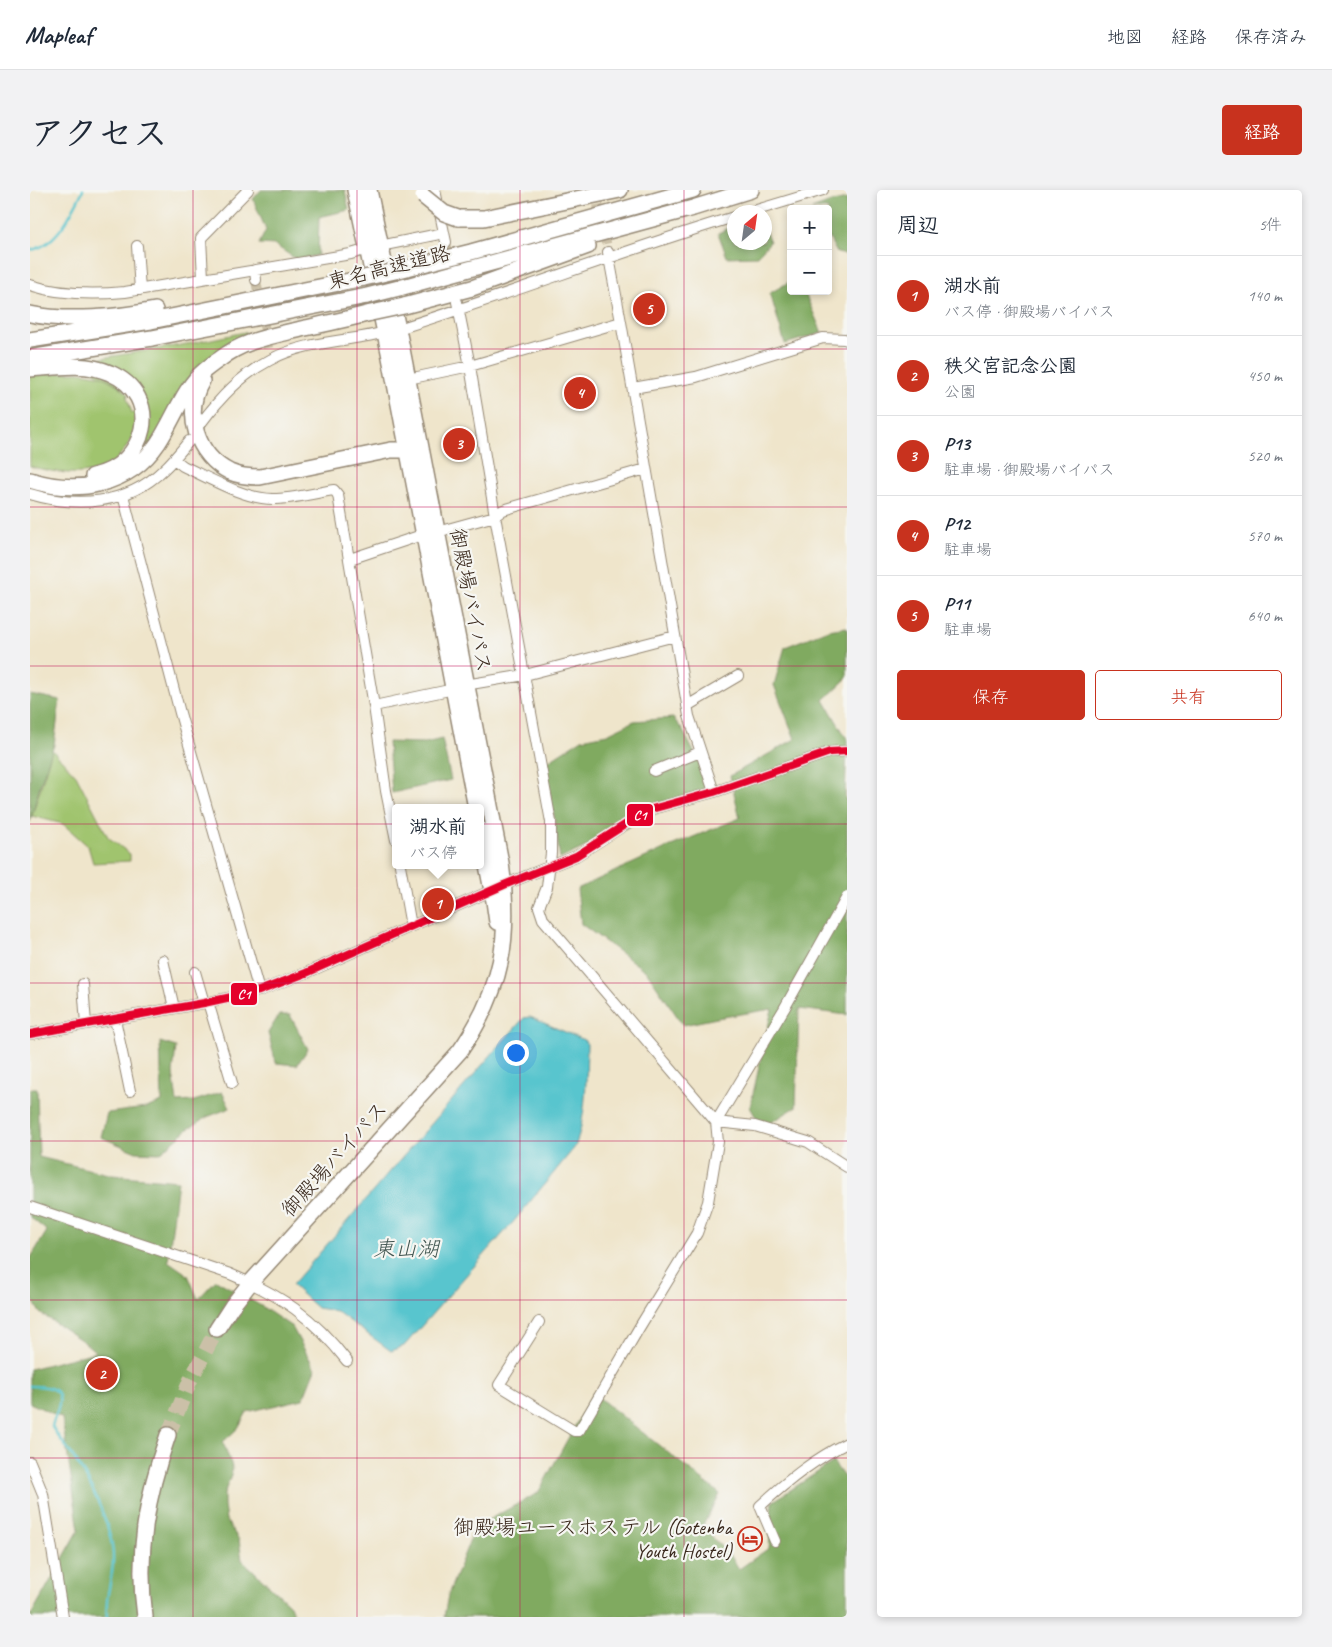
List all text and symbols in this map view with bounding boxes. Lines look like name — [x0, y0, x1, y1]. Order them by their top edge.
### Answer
text: Mapleaf — [25, 20, 92, 50]
text: 地図 — [1107, 26, 1143, 48]
text: 経路 — [1171, 26, 1207, 48]
text: 保存済み — [1235, 26, 1307, 48]
button: 経路 — [1222, 105, 1302, 155]
text: アクセス — [30, 111, 168, 156]
north arrow — [727, 205, 772, 250]
map controls — [787, 205, 832, 295]
button: + — [787, 205, 832, 250]
text: 周辺 — [897, 212, 939, 238]
text: 5件 — [1259, 215, 1282, 235]
street label: 東名高速道路 — [325, 239, 453, 295]
button: − — [787, 250, 832, 295]
text: 湖水前 — [944, 274, 1001, 298]
text: 1 — [909, 286, 917, 306]
text: 140 m — [1248, 286, 1282, 306]
pin: 5 — [633, 290, 665, 328]
text: バス停 · 御殿場バイパス — [944, 302, 1114, 322]
text: 秩父宮記念公園 — [944, 354, 1077, 378]
text: 2 — [909, 366, 917, 386]
text: 450 m — [1248, 366, 1282, 386]
pin: 4 — [564, 374, 596, 412]
text: 公園 — [944, 382, 976, 402]
pin: 3 — [443, 425, 475, 463]
text: P13 — [944, 432, 970, 456]
text: 3 — [909, 446, 917, 466]
text: 520 m — [1248, 446, 1282, 466]
text: 駐車場 · 御殿場バイパス — [944, 460, 1114, 480]
text: P12 — [944, 512, 970, 536]
street label: 御殿場バイパス — [444, 526, 498, 674]
text: 4 — [909, 526, 917, 546]
text: 570 m — [1248, 526, 1282, 546]
text: 駐車場 — [944, 540, 992, 560]
text: P11 — [944, 592, 970, 616]
text: 5 — [910, 606, 916, 626]
text: 640 m — [1248, 606, 1282, 626]
text: 駐車場 — [944, 620, 992, 640]
button: 保存 — [897, 670, 1085, 720]
button: 共有 — [1095, 670, 1282, 720]
line badge: C1 — [626, 803, 654, 827]
popup — [392, 804, 484, 869]
text: C1 — [634, 807, 648, 824]
text: 湖水前 — [409, 815, 467, 839]
text: バス停 — [409, 843, 458, 863]
pin: 1 — [422, 885, 454, 923]
line badge: C1 — [230, 982, 258, 1006]
text: C1 — [238, 986, 252, 1003]
your location — [503, 1040, 529, 1066]
street label: 御殿場バイパス — [275, 1096, 393, 1222]
water label: 東山湖 — [373, 1235, 441, 1263]
pin: 2 — [86, 1355, 118, 1393]
place label: 御殿場ユースホステル (Gotenba Youth Hostel) — [453, 1514, 734, 1564]
hotel icon: 御殿場ユースホステル (Gotenba Youth Hostel) — [737, 1526, 763, 1552]

